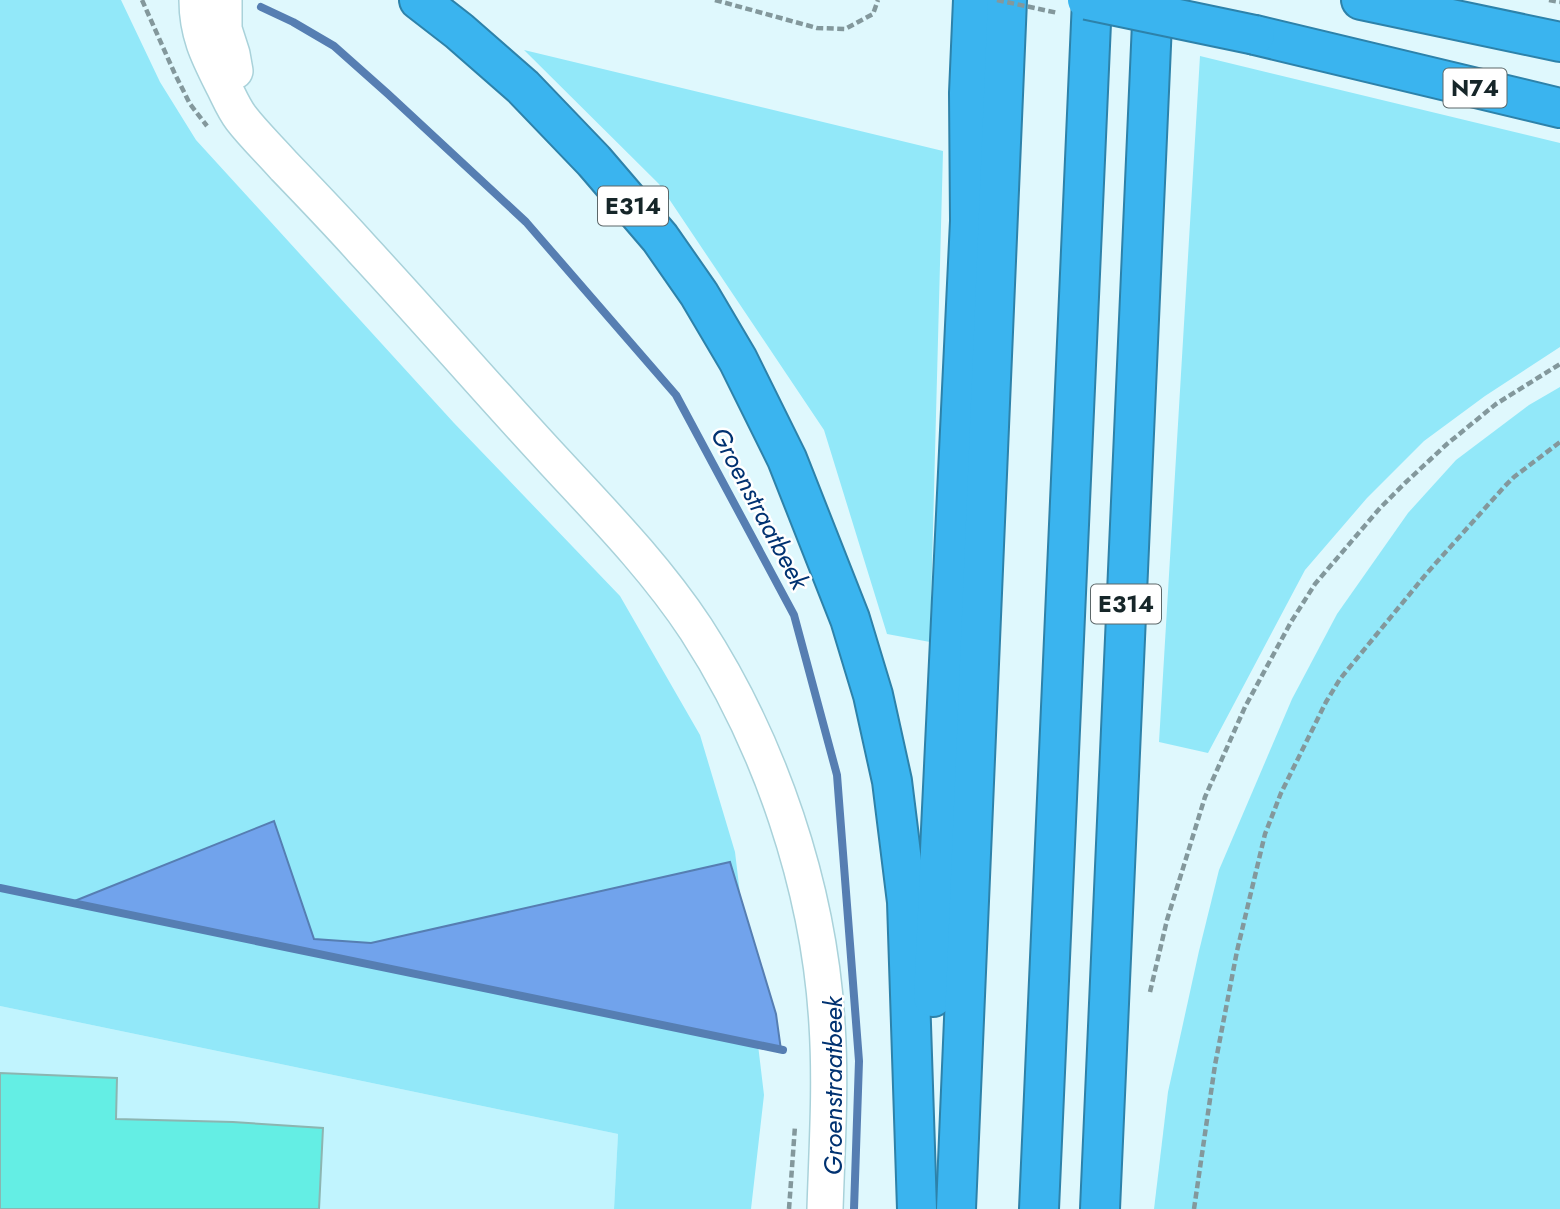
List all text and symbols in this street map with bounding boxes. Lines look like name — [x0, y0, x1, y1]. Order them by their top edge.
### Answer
road number: N74 — [1444, 68, 1506, 108]
road number: E314 — [598, 186, 668, 226]
water label: Groenstraatbeek — [701, 420, 820, 598]
road number: E314 — [1091, 584, 1161, 624]
water label: Groenstraatbeek — [814, 995, 852, 1176]

